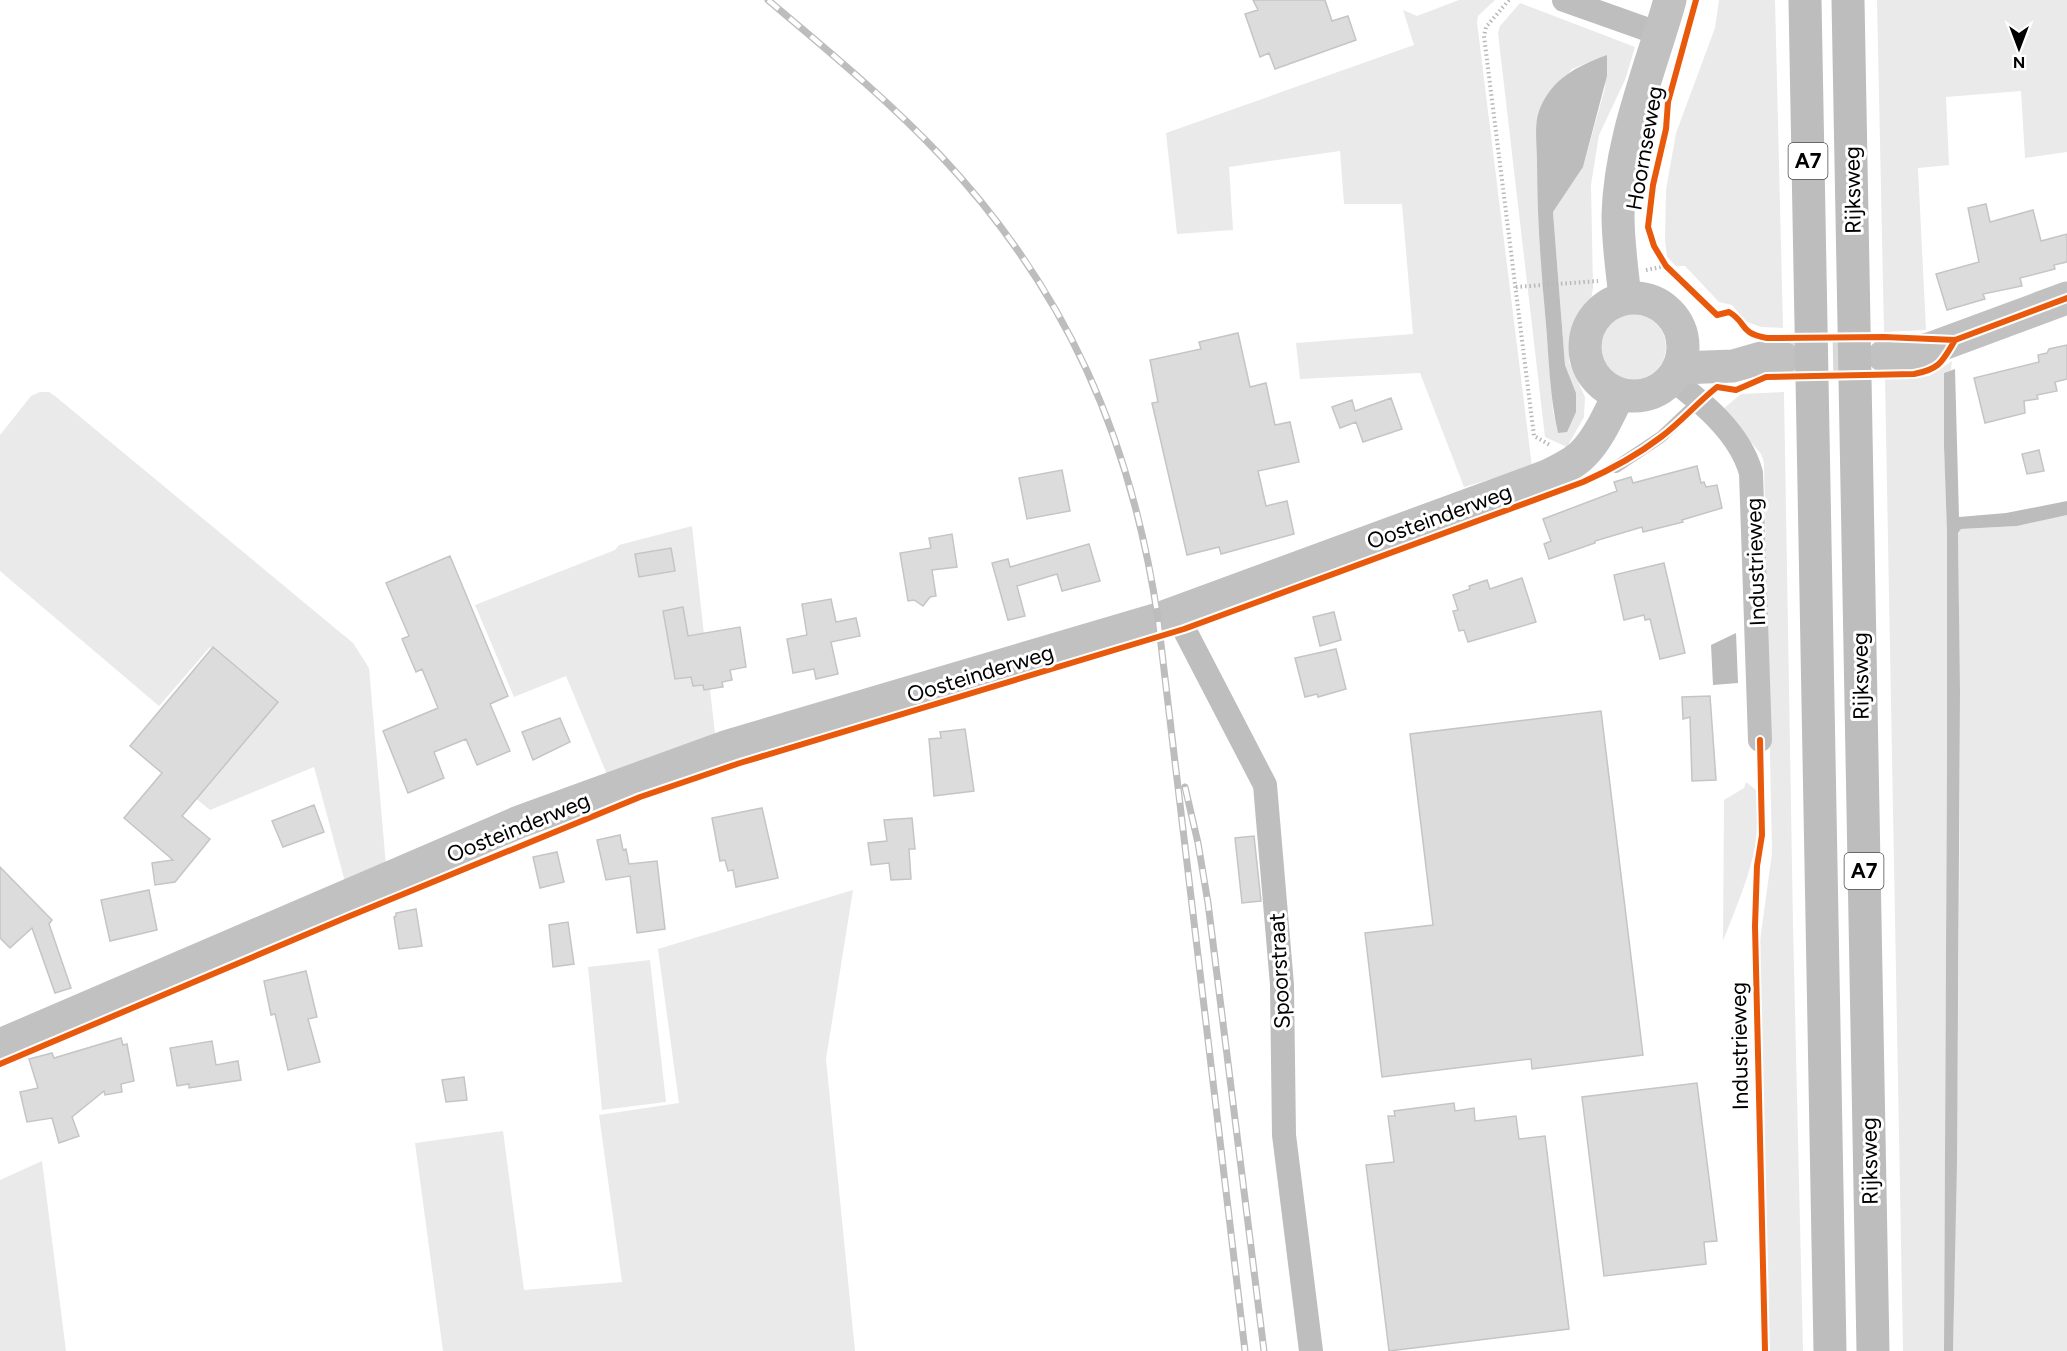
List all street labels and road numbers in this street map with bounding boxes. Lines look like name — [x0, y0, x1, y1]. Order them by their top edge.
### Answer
street label: Hoornseweg — [1620, 84, 1669, 212]
road number: A7 — [1788, 143, 1828, 179]
street label: Rijksweg — [1838, 146, 1867, 234]
street label: Oosteinderweg — [1363, 478, 1515, 555]
street label: Industrieweg — [1740, 497, 1771, 626]
street label: Rijksweg — [1846, 632, 1875, 720]
street label: Oosteinderweg — [904, 638, 1057, 709]
street label: Oosteinderweg — [443, 786, 594, 868]
road number: A7 — [1844, 853, 1884, 889]
street label: Spoorstraat — [1263, 912, 1296, 1030]
street label: Industrieweg — [1725, 982, 1754, 1110]
street label: Rijksweg — [1855, 1117, 1884, 1205]

